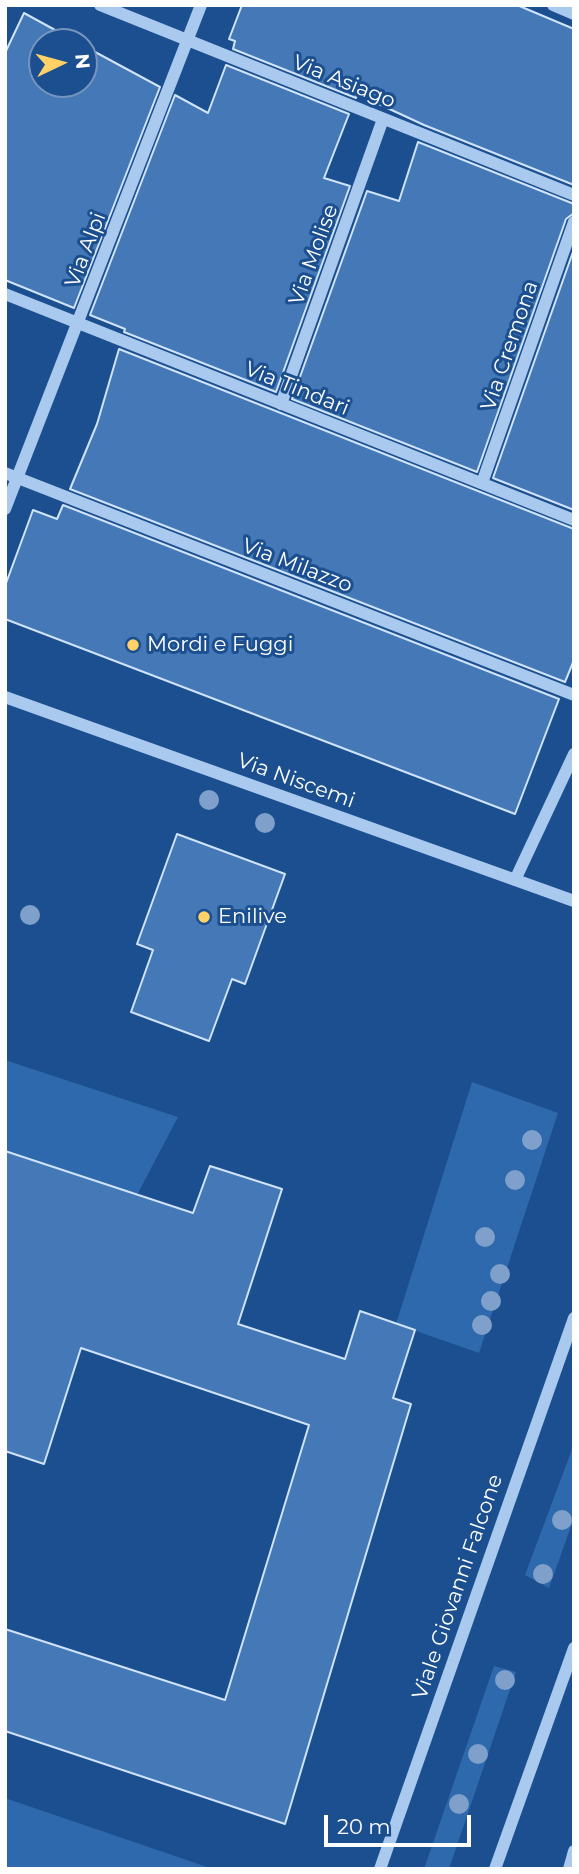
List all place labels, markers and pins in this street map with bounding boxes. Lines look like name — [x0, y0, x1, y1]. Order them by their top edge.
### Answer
place label: Mordi e Fuggi — [147, 632, 293, 658]
marker: Mordi e Fuggi — [125, 637, 141, 653]
place label: Enilive — [218, 904, 287, 930]
marker: Enilive — [196, 909, 212, 925]

